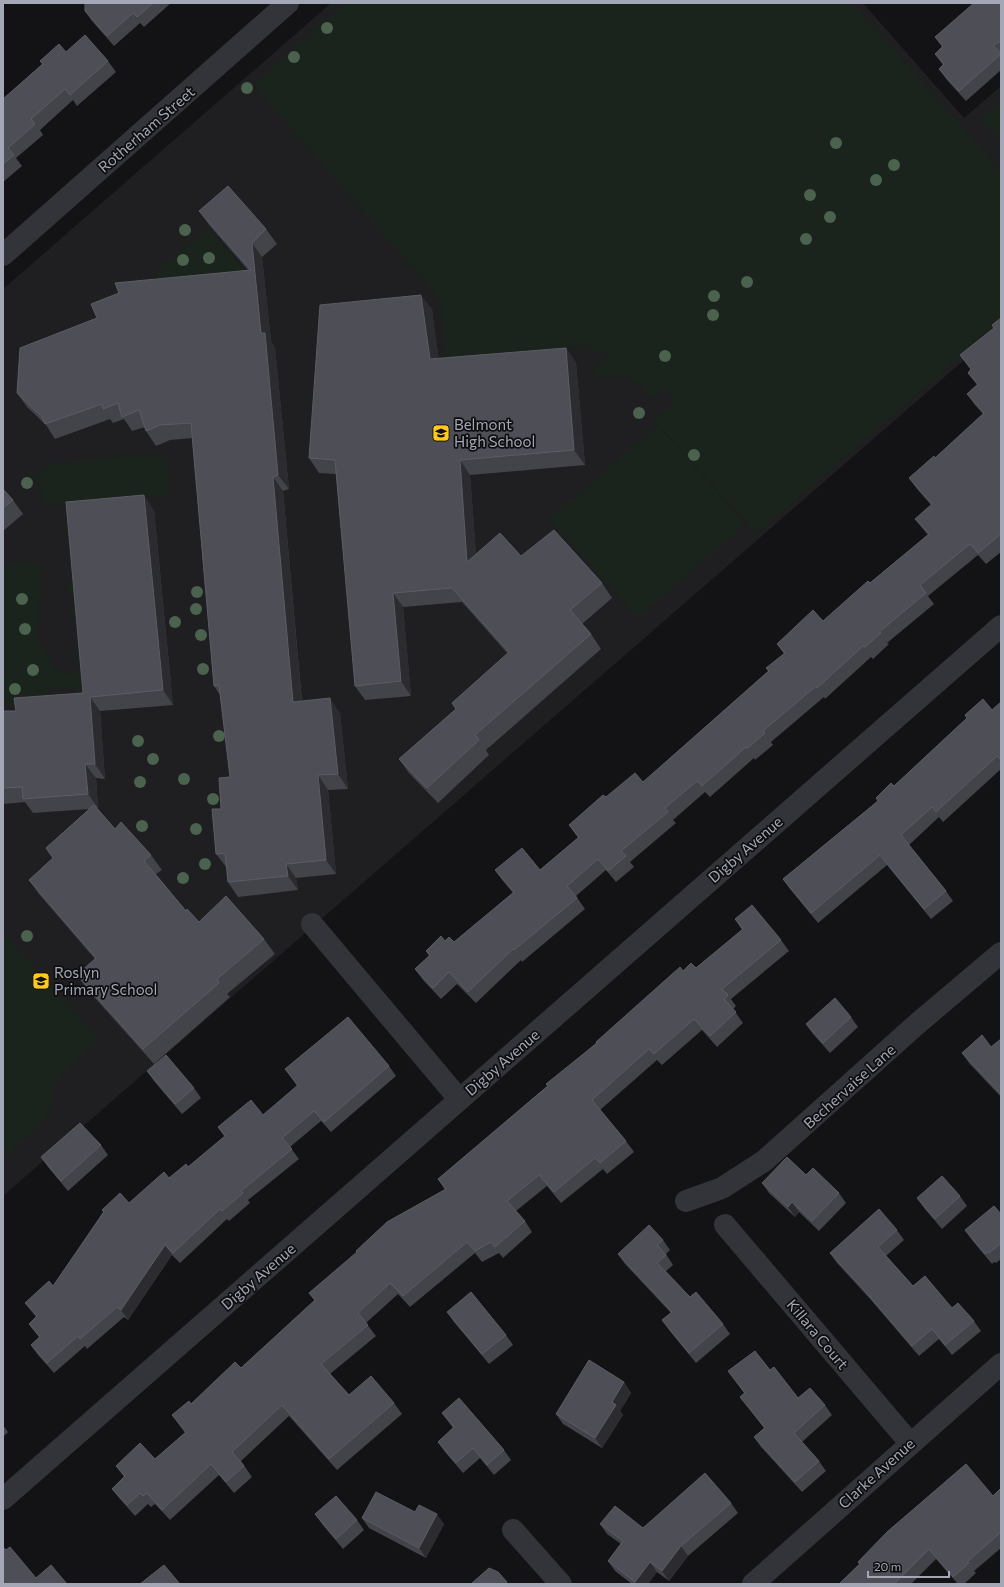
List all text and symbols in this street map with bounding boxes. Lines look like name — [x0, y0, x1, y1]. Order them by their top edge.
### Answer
street label: Rotherham Street — [94, 82, 198, 176]
place label: Belmont High School — [454, 415, 535, 450]
school or university icon: Belmont High School — [431, 423, 451, 443]
street label: Digby Avenue — [704, 812, 786, 886]
place label: Roslyn Primary School — [54, 963, 157, 998]
school or university icon: Roslyn Primary School — [31, 971, 51, 991]
street label: Digby Avenue — [461, 1025, 543, 1099]
street label: Bechervaise Lane — [799, 1040, 899, 1132]
street label: Digby Avenue — [217, 1239, 299, 1313]
street label: Killara Court — [784, 1295, 852, 1373]
street label: Clarke Avenue — [834, 1434, 918, 1512]
scale bar — [868, 1553, 949, 1579]
text: 20 m — [874, 1559, 901, 1573]

